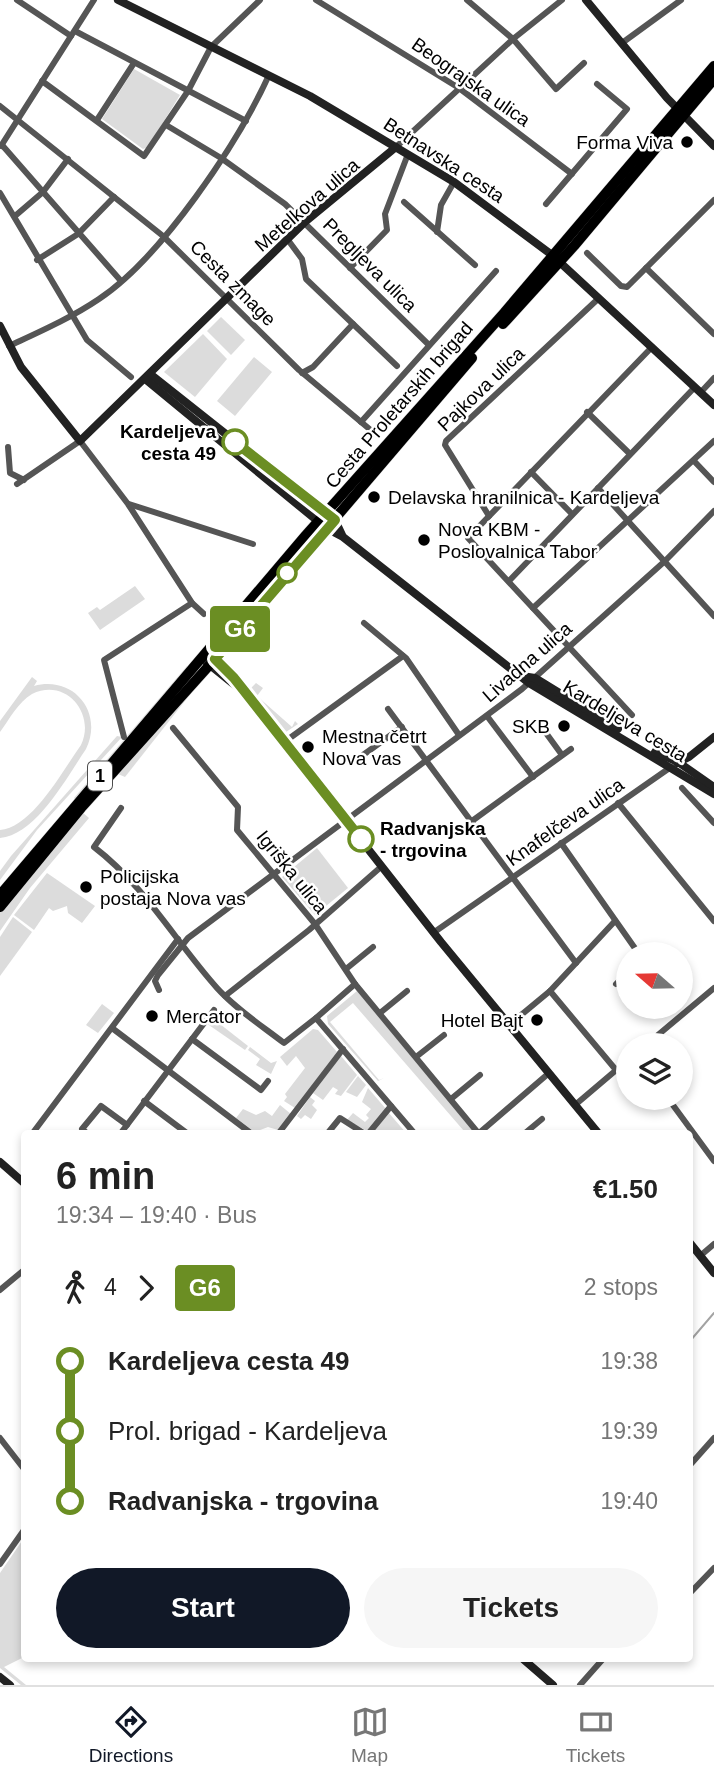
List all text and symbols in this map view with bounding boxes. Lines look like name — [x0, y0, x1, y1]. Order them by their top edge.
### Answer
street label: Beograjska ulica — [408, 33, 534, 131]
street label: Betnavska cesta — [380, 113, 509, 207]
place label: Forma Viva — [576, 132, 673, 153]
marker: Forma Viva — [679, 134, 695, 150]
street label: Metelkova ulica — [251, 154, 364, 256]
street label: Pregljeva ulica — [319, 214, 421, 316]
street label: Cesta zmage — [186, 236, 280, 330]
street label: Cesta Proletarskih brigad — [321, 318, 477, 492]
street label: Pajkova ulica — [433, 342, 529, 435]
place label: Kardeljeva cesta 49 — [120, 421, 216, 464]
marker: Kardeljeva cesta 49 — [222, 429, 248, 455]
place label: Delavska hranilnica - Kardeljeva — [388, 487, 660, 508]
marker: Delavska hranilnica - Kardeljeva — [366, 489, 382, 505]
place label: Nova KBM - Poslovalnica Tabor — [438, 519, 598, 562]
marker: Nova KBM - Poslovalnica Tabor — [416, 532, 432, 548]
unlabelled marker — [277, 563, 297, 583]
line badge: G6 — [208, 606, 272, 652]
text: G6 — [224, 615, 256, 642]
street label: Livadna ulica — [478, 617, 576, 706]
street label: Kardeljeva cesta — [559, 676, 691, 766]
place label: SKB — [512, 716, 550, 737]
marker: SKB — [556, 718, 572, 734]
place label: Mestna četrt Nova vas — [322, 726, 427, 769]
marker: Mestna četrt Nova vas — [300, 739, 316, 755]
road number: 1 — [88, 762, 112, 790]
street label: Knafelčeva ulica — [502, 773, 628, 870]
place label: Radvanjska - trgovina — [380, 818, 486, 861]
street label: Igriška ulica — [252, 826, 332, 918]
marker: Radvanjska - trgovina — [348, 826, 374, 852]
place label: Policijska postaja Nova vas — [100, 866, 246, 909]
marker: Policijska postaja Nova vas — [78, 879, 94, 895]
north arrow — [616, 942, 693, 1018]
map controls — [616, 942, 693, 1110]
place label: Mercator — [166, 1006, 242, 1027]
marker: Mercator — [144, 1008, 160, 1024]
place label: Hotel Bajt — [441, 1010, 524, 1031]
marker: Hotel Bajt — [529, 1012, 545, 1028]
button: layers — [616, 1033, 693, 1110]
text: 6 min — [56, 1155, 155, 1197]
text: €1.50 — [593, 1174, 658, 1204]
text: 19:34 – 19:40 · Bus — [56, 1202, 257, 1228]
icon: walk — [56, 1269, 94, 1307]
icon: forward — [127, 1269, 165, 1307]
text: 4 — [104, 1274, 117, 1300]
text: G6 — [189, 1274, 221, 1301]
text: 2 stops — [584, 1274, 658, 1300]
text: Kardeljeva cesta 49 — [108, 1346, 349, 1376]
text: 19:38 — [600, 1348, 658, 1374]
text: Prol. brigad - Kardeljeva — [108, 1416, 387, 1446]
text: 19:39 — [600, 1418, 658, 1444]
text: Radvanjska - trgovina — [108, 1486, 378, 1516]
text: 19:40 — [600, 1488, 658, 1514]
button: Start — [56, 1568, 350, 1648]
button: Tickets — [364, 1568, 658, 1648]
tab: Directions — [89, 1703, 173, 1767]
tab: Map — [351, 1703, 389, 1767]
tab: Tickets — [566, 1703, 625, 1767]

